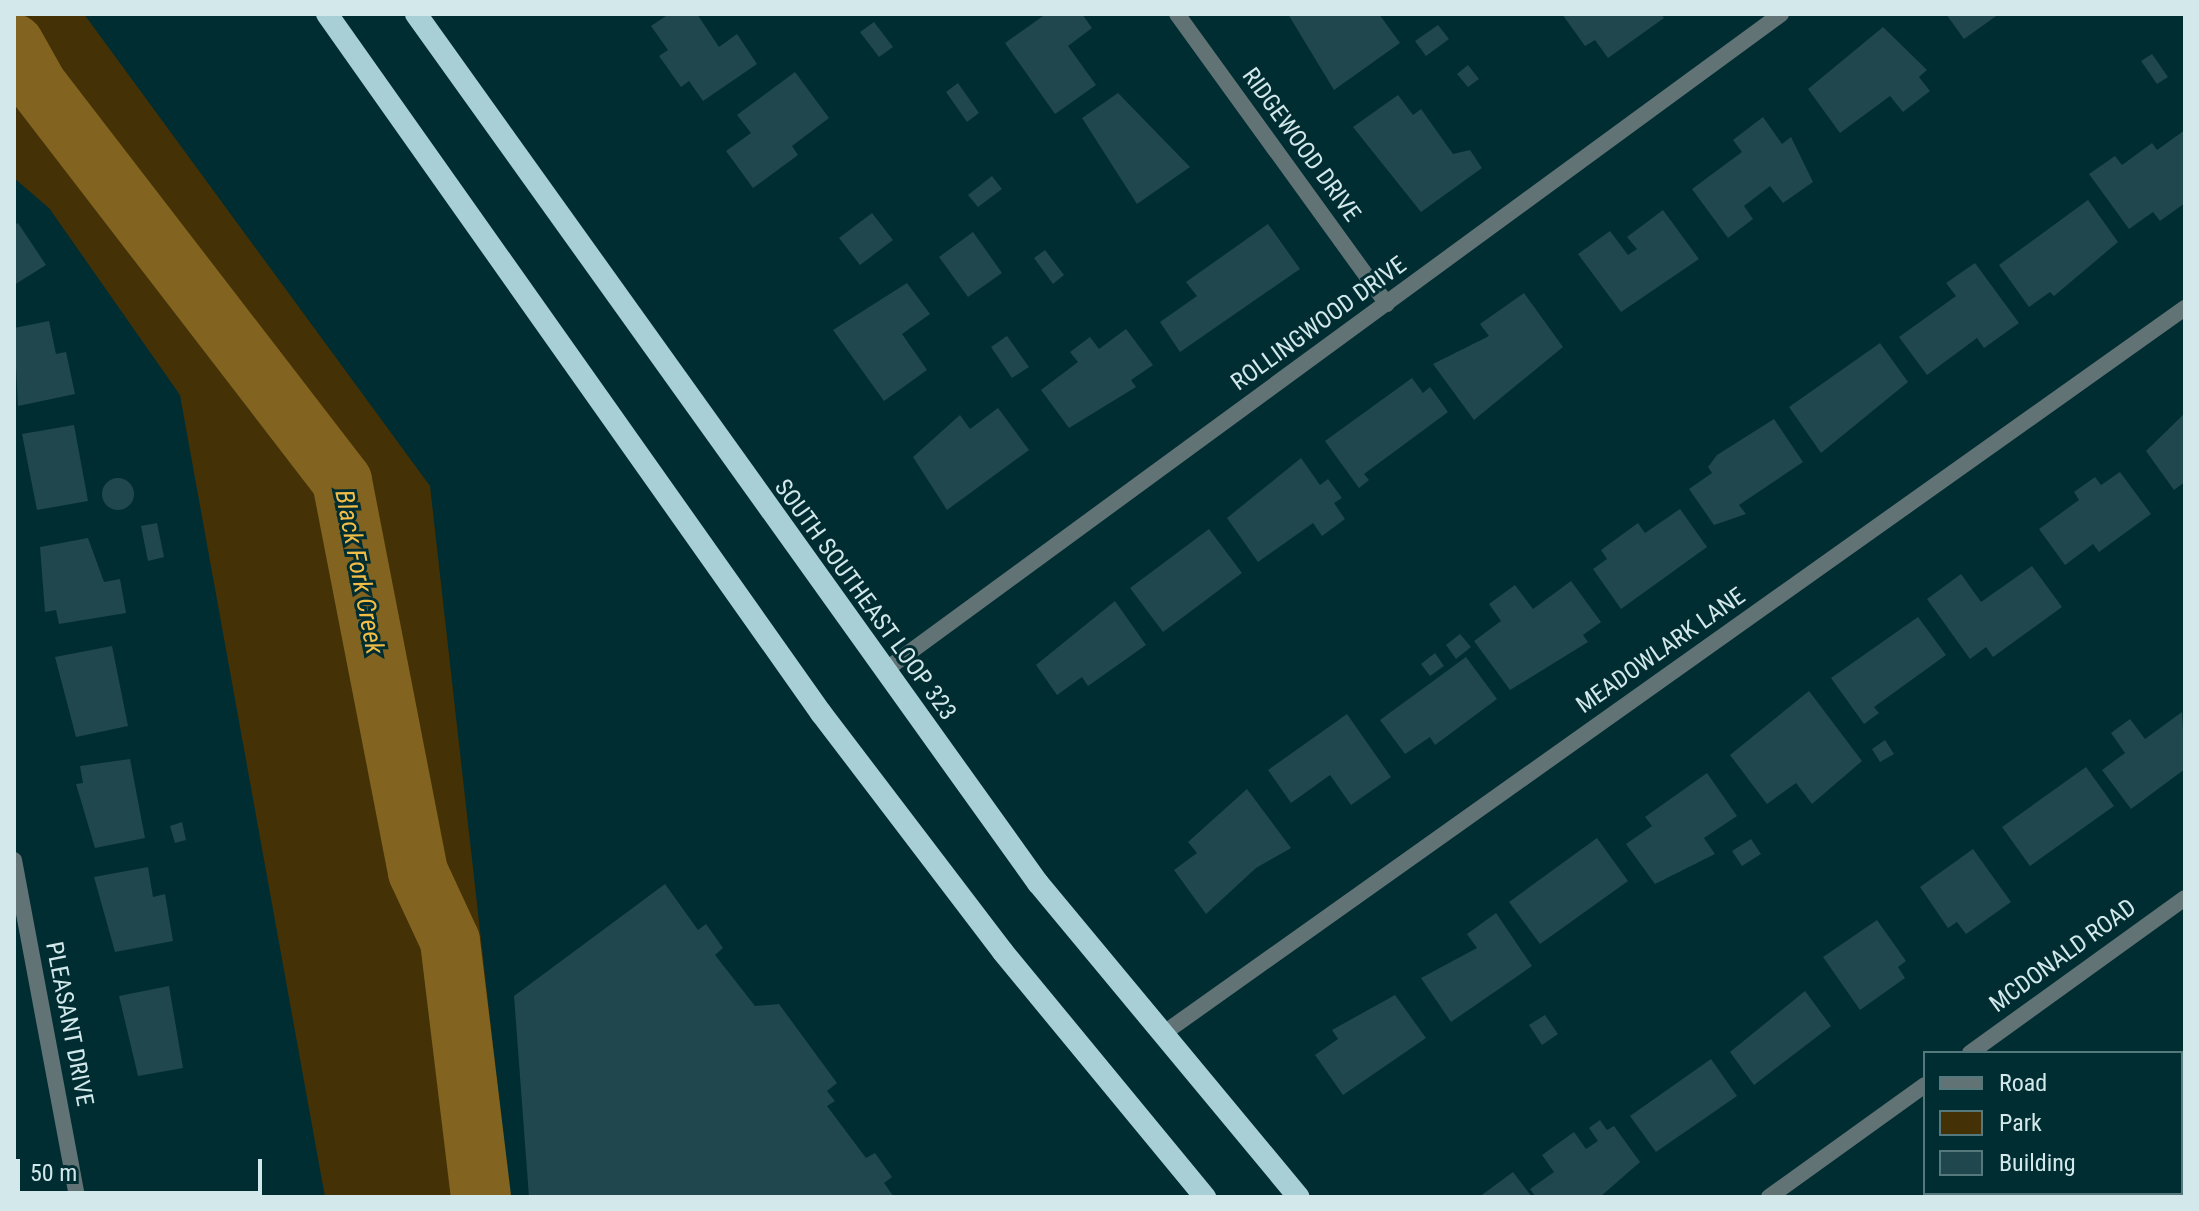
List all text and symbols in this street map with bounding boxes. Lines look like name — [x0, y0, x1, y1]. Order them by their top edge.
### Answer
street label: RIDGEWOOD DRIVE — [1236, 63, 1366, 227]
street label: ROLLINGWOOD DRIVE — [1226, 251, 1412, 397]
street label: SOUTH SOUTHEAST LOOP 323 — [768, 474, 962, 726]
water label: Black Fork Creek — [328, 487, 390, 657]
street label: MEADOWLARK LANE — [1571, 582, 1751, 720]
street label: MCDONALD ROAD — [1984, 893, 2142, 1019]
street label: PLEASANT DRIVE — [39, 939, 99, 1109]
legend — [1923, 1051, 2183, 1195]
text: Road — [1999, 1069, 2047, 1097]
text: Park — [1999, 1109, 2042, 1137]
scale bar — [20, 1143, 266, 1193]
text: Building — [1999, 1149, 2076, 1177]
text: 50 m — [30, 1159, 77, 1187]

